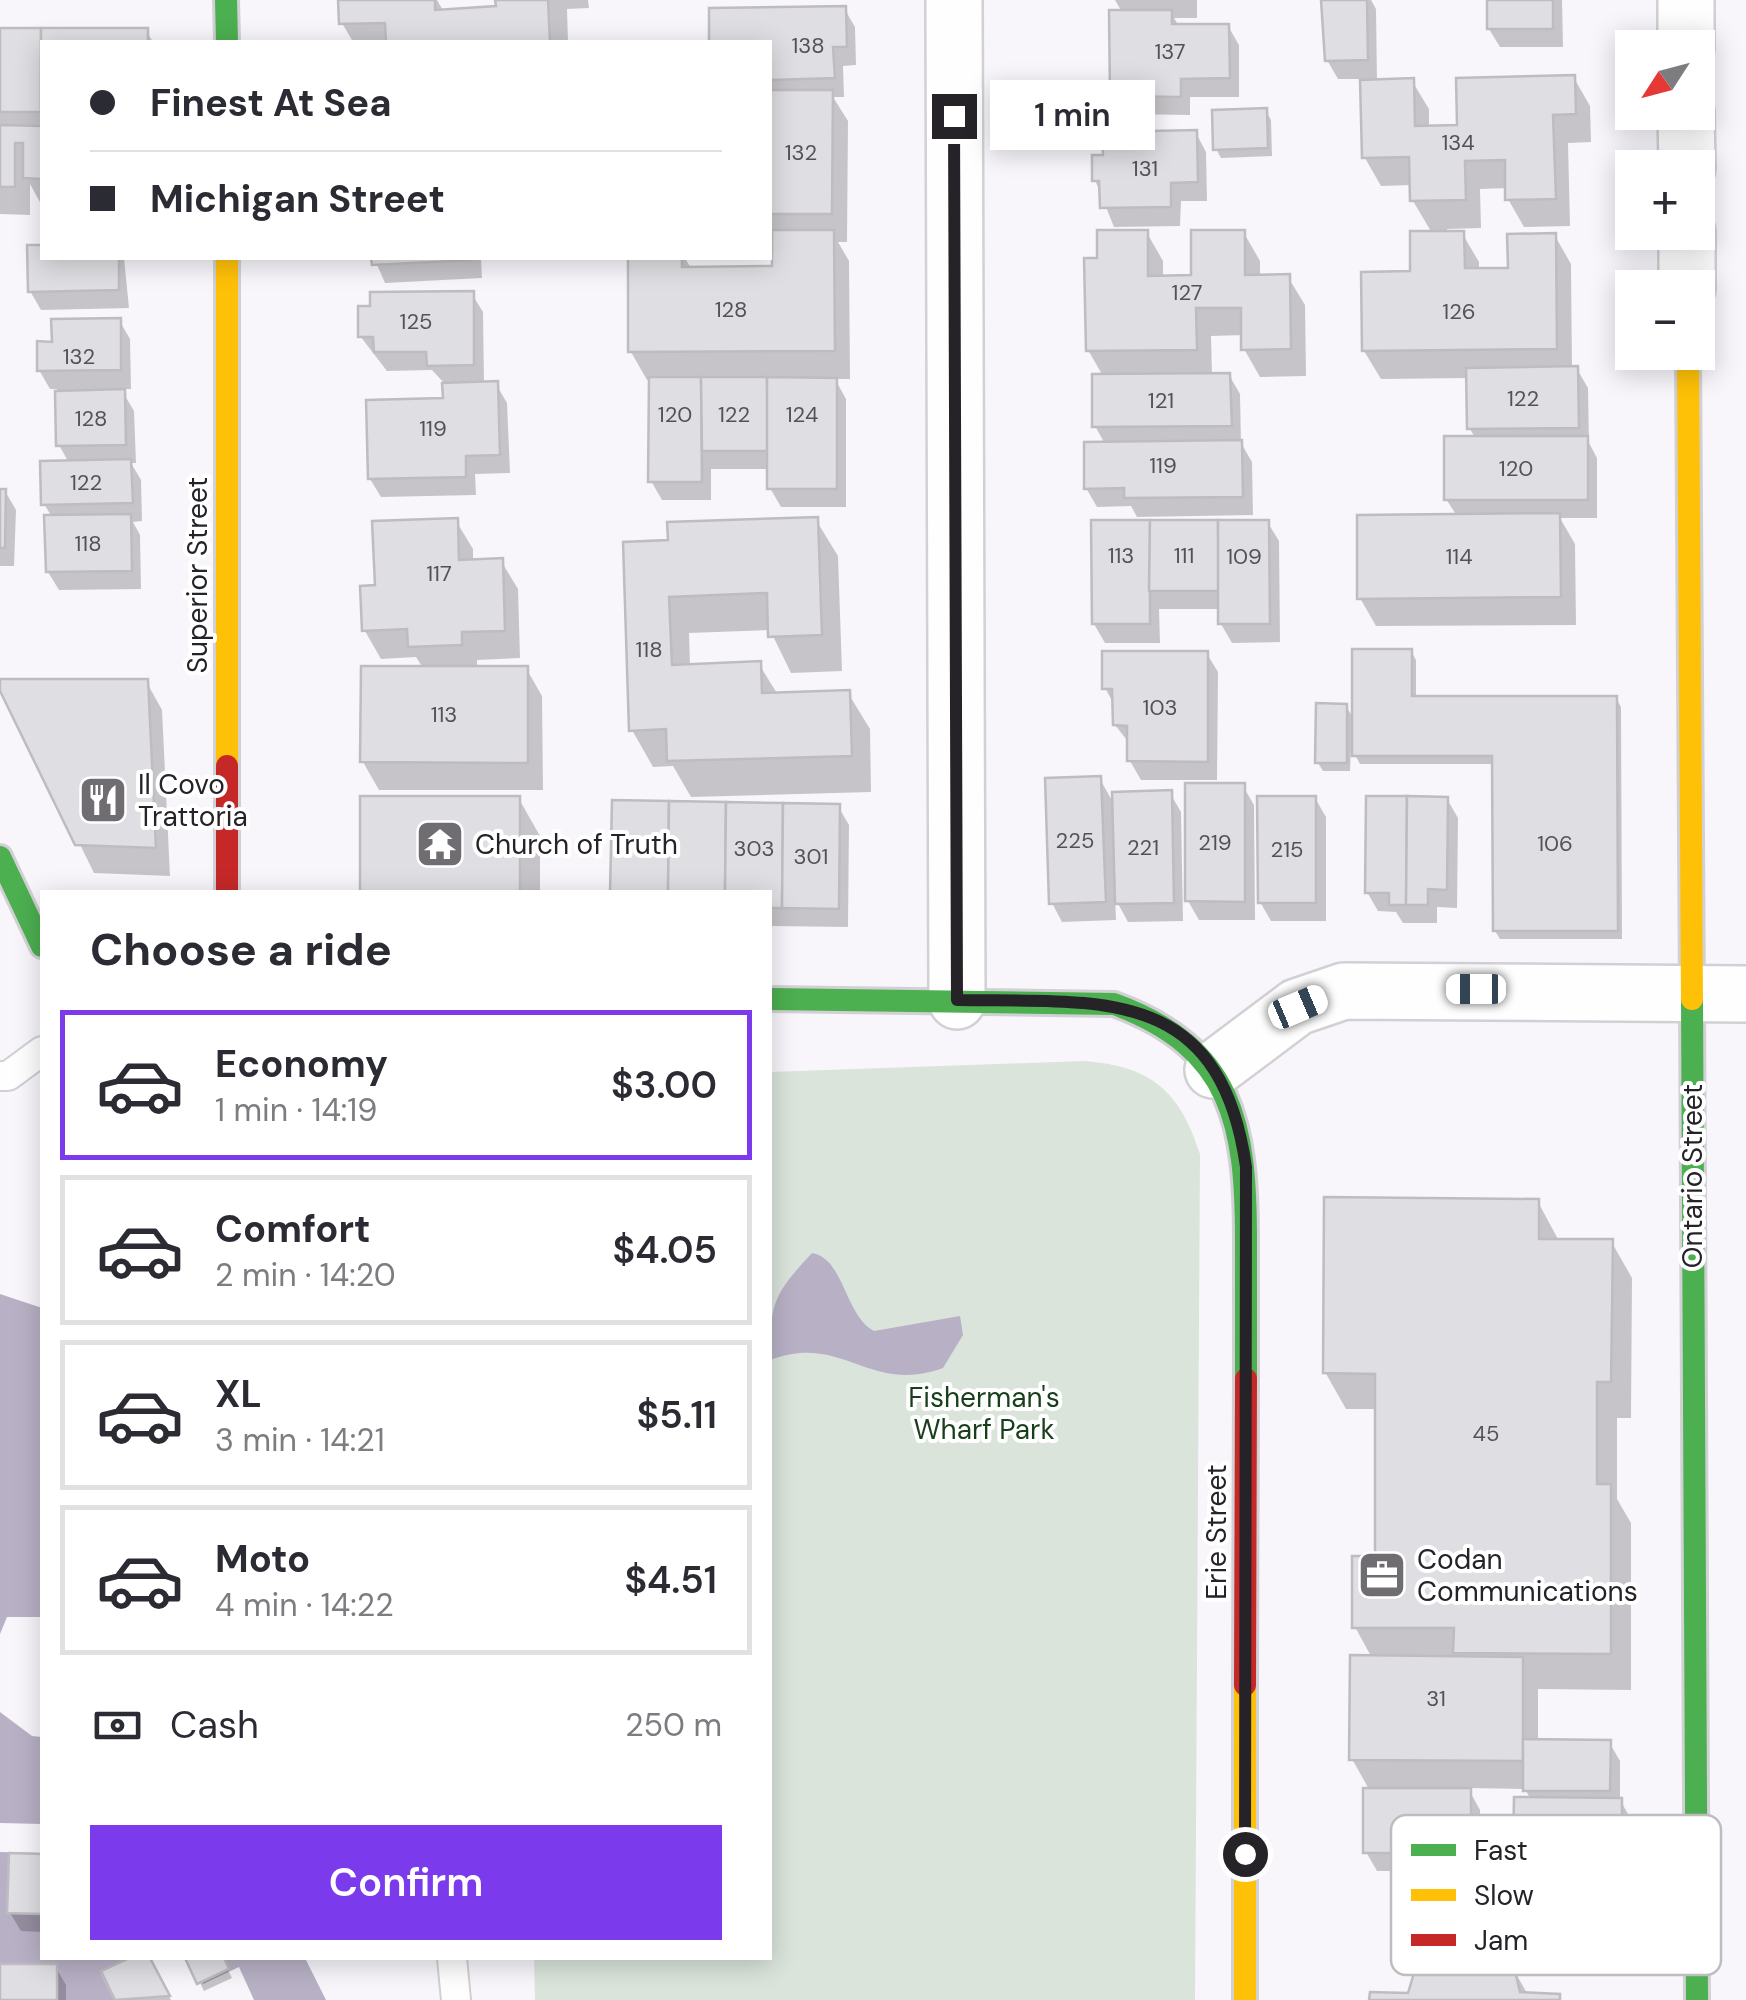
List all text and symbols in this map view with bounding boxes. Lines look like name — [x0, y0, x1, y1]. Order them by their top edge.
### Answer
north arrow — [1615, 30, 1715, 130]
map controls — [1615, 30, 1715, 370]
house number: 138 — [791, 31, 825, 60]
house number: 137 — [1154, 37, 1186, 66]
text: Finest At Sea — [150, 78, 391, 128]
callout: 1 min — [989, 81, 1154, 151]
route end — [932, 94, 977, 139]
text: 1 min — [1034, 94, 1111, 136]
house number: 134 — [1441, 128, 1475, 157]
house number: 132 — [785, 138, 817, 167]
button: + — [1615, 150, 1715, 250]
house number: 131 — [1132, 154, 1158, 183]
text: Michigan Street — [150, 174, 445, 224]
button: − — [1615, 270, 1715, 370]
house number: 127 — [1172, 278, 1202, 307]
house number: 128 — [715, 295, 747, 324]
house number: 126 — [1442, 297, 1476, 326]
house number: 125 — [400, 307, 432, 336]
house number: 132 — [63, 342, 95, 371]
house number: 122 — [1507, 384, 1539, 413]
house number: 121 — [1148, 386, 1174, 415]
house number: 120 — [658, 400, 692, 429]
house number: 122 — [718, 400, 750, 429]
house number: 124 — [786, 400, 818, 429]
house number: 128 — [75, 404, 107, 433]
house number: 119 — [419, 414, 447, 443]
house number: 119 — [1149, 451, 1177, 480]
house number: 120 — [1499, 454, 1533, 483]
house number: 122 — [70, 468, 102, 497]
street label: Superior Street — [179, 477, 216, 673]
house number: 118 — [74, 529, 102, 558]
house number: 113 — [1108, 541, 1134, 570]
house number: 111 — [1174, 541, 1194, 570]
house number: 109 — [1226, 542, 1262, 571]
house number: 114 — [1445, 542, 1473, 571]
house number: 117 — [426, 559, 452, 588]
house number: 118 — [635, 635, 663, 664]
house number: 103 — [1143, 693, 1177, 722]
house number: 113 — [431, 700, 457, 729]
place label: Il Covo Trattoria — [138, 766, 248, 835]
restaurant icon: Il Covo Trattoria — [77, 774, 129, 826]
temple icon: Church of Truth — [414, 818, 466, 870]
place label: Church of Truth — [475, 826, 678, 863]
house number: 225 — [1056, 826, 1094, 855]
house number: 219 — [1198, 828, 1232, 857]
house number: 106 — [1537, 829, 1573, 858]
house number: 221 — [1127, 833, 1159, 862]
house number: 303 — [733, 834, 775, 863]
house number: 215 — [1271, 835, 1303, 864]
house number: 301 — [794, 842, 828, 871]
text: Choose a ride — [90, 920, 392, 979]
car — [1446, 974, 1506, 1004]
car — [1265, 981, 1331, 1033]
text: Economy — [215, 1039, 388, 1089]
icon: car — [95, 1040, 185, 1130]
text: $3.00 — [611, 1060, 717, 1110]
street label: Ontario Street — [1674, 1084, 1711, 1268]
text: 1 min · 14:19 — [215, 1089, 377, 1131]
text: Comfort — [215, 1204, 371, 1254]
icon: car — [95, 1205, 185, 1295]
text: $4.05 — [613, 1225, 717, 1275]
text: 2 min · 14:20 — [215, 1254, 396, 1296]
text: XL — [215, 1369, 262, 1419]
icon: car — [95, 1370, 185, 1460]
park label: Fisherman's Wharf Park — [908, 1379, 1060, 1448]
text: $5.11 — [637, 1390, 717, 1440]
text: 3 min · 14:21 — [215, 1419, 385, 1461]
house number: 45 — [1473, 1419, 1499, 1448]
street label: Erie Street — [1198, 1464, 1235, 1600]
text: Moto — [215, 1534, 310, 1584]
icon: car — [95, 1535, 185, 1625]
place label: Codan Communications — [1417, 1541, 1638, 1610]
office icon: Codan Communications — [1356, 1549, 1408, 1601]
text: $4.51 — [624, 1555, 717, 1605]
text: 4 min · 14:22 — [215, 1584, 394, 1626]
house number: 31 — [1426, 1684, 1446, 1713]
icon: cash — [90, 1698, 145, 1753]
text: Cash — [170, 1700, 259, 1750]
text: 250 m — [625, 1704, 722, 1746]
legend — [1391, 1815, 1721, 1975]
button: Confirm — [90, 1825, 722, 1940]
route start — [1223, 1832, 1268, 1877]
text: Fast — [1474, 1832, 1528, 1869]
text: Slow — [1474, 1877, 1534, 1914]
text: Jam — [1474, 1922, 1528, 1959]

